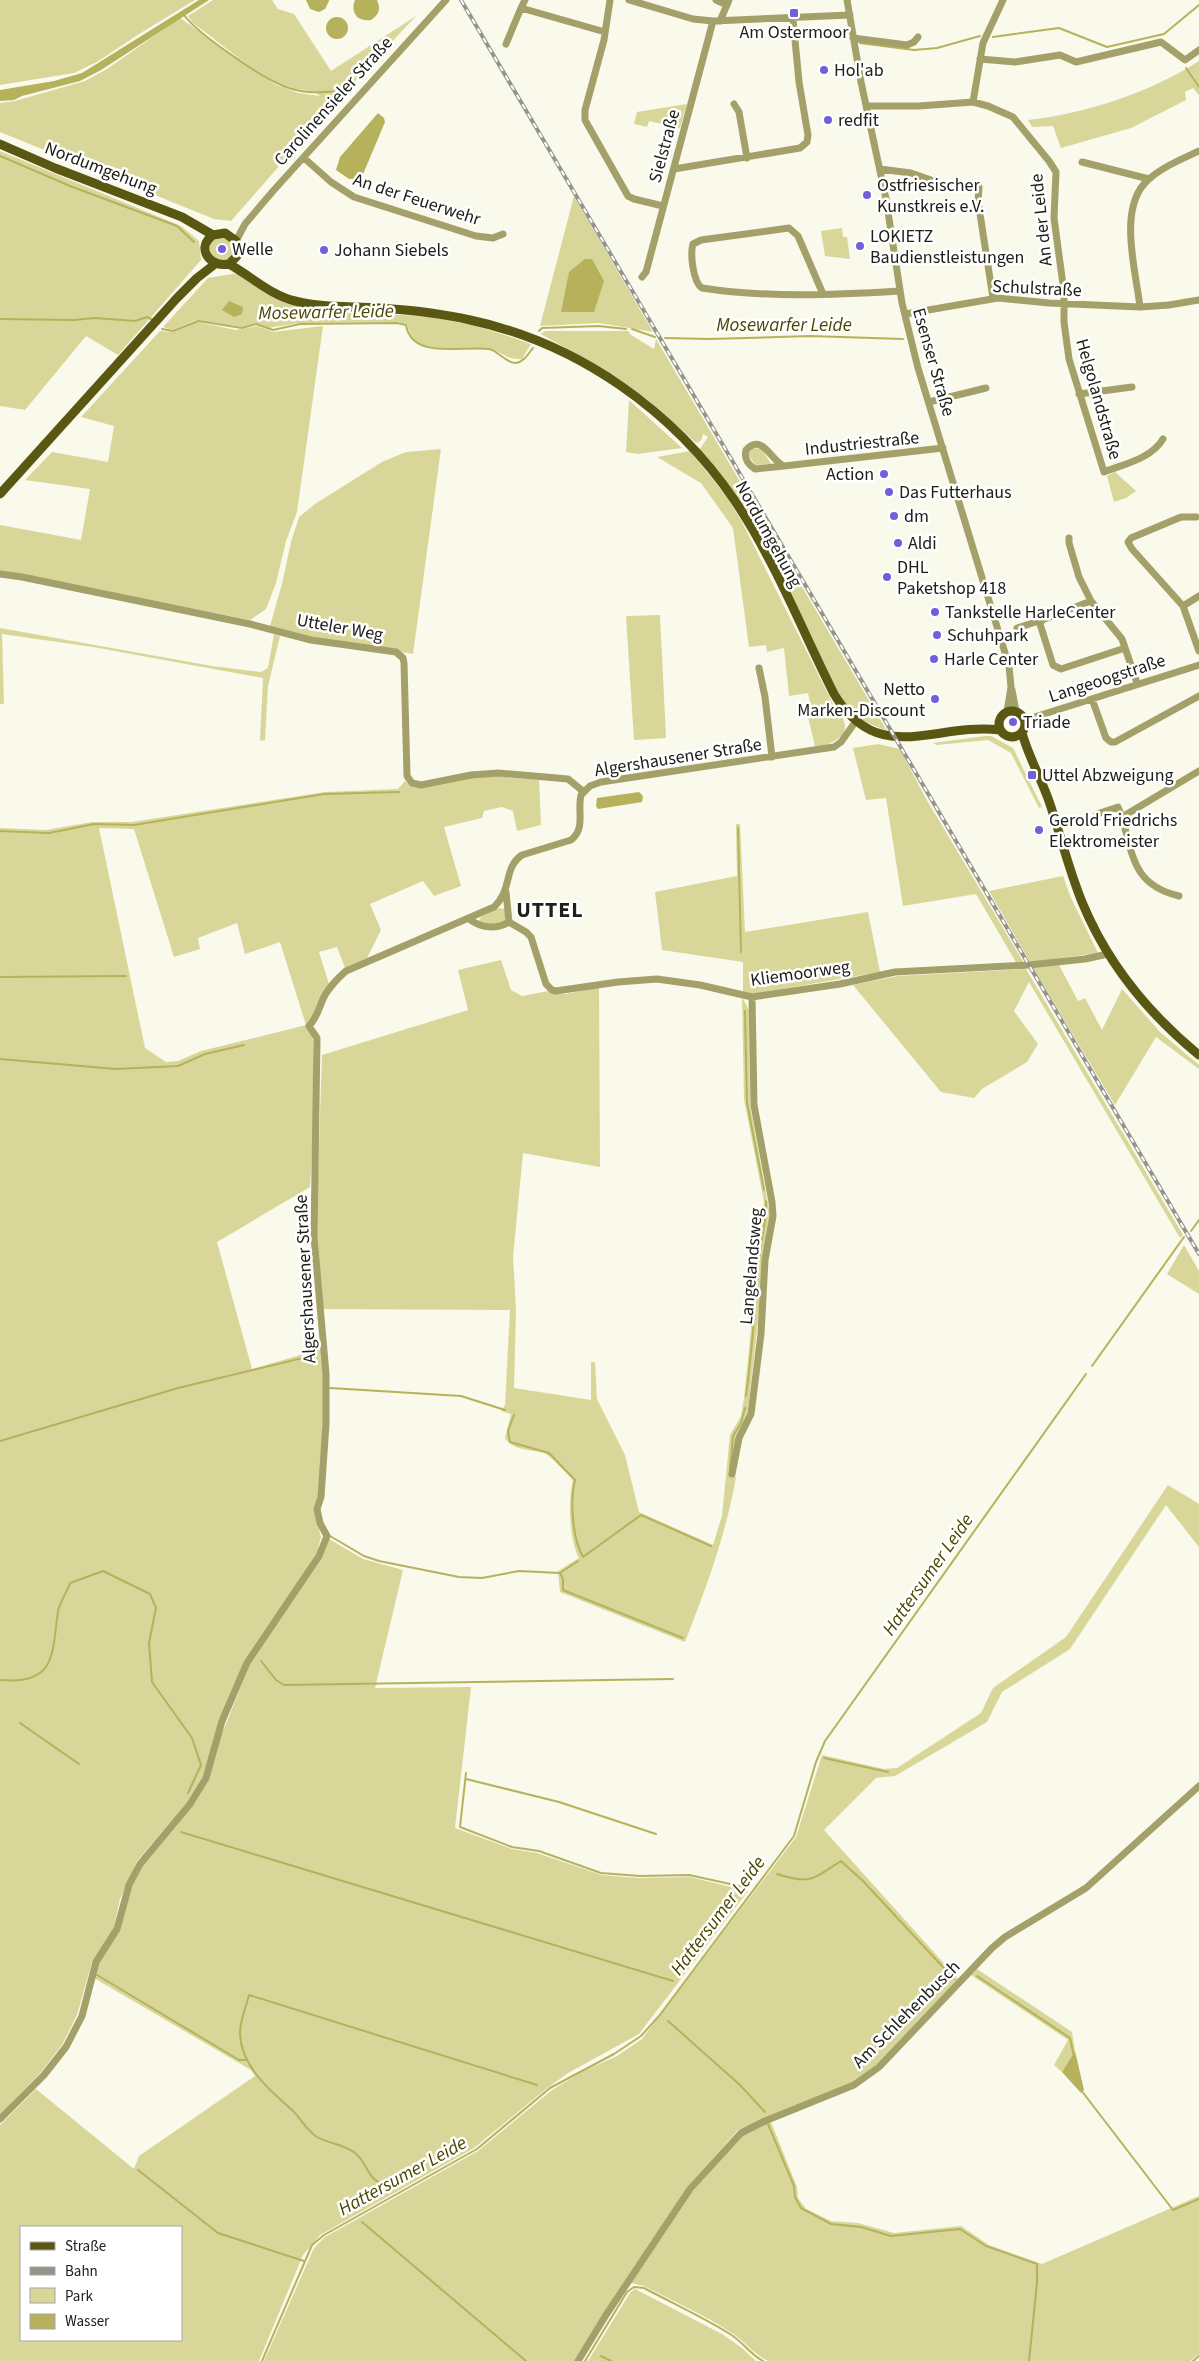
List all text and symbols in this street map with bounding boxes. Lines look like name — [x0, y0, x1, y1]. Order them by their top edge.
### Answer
marker: Am Ostermoor — [788, 7, 800, 19]
place label: Am Ostermoor — [739, 20, 849, 45]
street label: Carolinensieler Straße — [268, 31, 398, 172]
place label: Hol'ab — [834, 58, 884, 83]
marker: Hol'ab — [818, 64, 830, 76]
street label: Sielstraße — [643, 107, 686, 186]
place label: redfit — [838, 108, 879, 133]
marker: redfit — [822, 114, 834, 126]
street label: Nordumgehung — [41, 136, 161, 201]
street label: An der Feuerwehr — [350, 167, 485, 232]
street label: An der Leide — [1024, 172, 1059, 267]
place label: Ostfriesischer Kunstkreis e.V. — [877, 173, 984, 219]
marker: Ostfriesischer Kunstkreis e.V. — [861, 189, 873, 201]
place label: LOKIETZ Baudienstleistungen — [870, 224, 1024, 270]
place label: Welle — [232, 237, 273, 262]
place label: Johann Siebels — [334, 238, 449, 263]
marker: LOKIETZ Baudienstleistungen — [854, 240, 866, 252]
marker: Welle — [216, 243, 228, 255]
marker: Johann Siebels — [318, 244, 330, 256]
street label: Schulstraße — [992, 274, 1082, 303]
water label: Mosewarfer Leide — [258, 298, 394, 327]
street label: Esenser Straße — [906, 305, 961, 419]
water label: Mosewarfer Leide — [716, 312, 852, 339]
street label: Helgolandstraße — [1069, 336, 1128, 463]
street label: Industriestraße — [804, 425, 920, 462]
place label: Action — [826, 462, 874, 487]
marker: Action — [878, 468, 890, 480]
street label: Nordumgehung — [729, 476, 808, 592]
place label: Das Futterhaus — [899, 480, 1012, 505]
marker: Das Futterhaus — [883, 486, 895, 498]
place label: dm — [904, 504, 929, 529]
marker: dm — [888, 510, 900, 522]
place label: Aldi — [908, 531, 937, 556]
marker: Aldi — [892, 537, 904, 549]
place label: DHL Paketshop 418 — [897, 555, 1006, 601]
marker: DHL Paketshop 418 — [881, 571, 893, 583]
place label: Tankstelle HarleCenter — [945, 600, 1116, 625]
marker: Tankstelle HarleCenter — [929, 606, 941, 618]
street label: Utteler Weg — [295, 608, 385, 647]
place label: Schuhpark — [947, 623, 1028, 648]
marker: Schuhpark — [931, 629, 943, 641]
place label: Harle Center — [944, 647, 1039, 672]
street label: Langeoogstraße — [1046, 648, 1169, 709]
marker: Harle Center — [928, 653, 940, 665]
place label: Netto Marken-Discount — [797, 677, 925, 723]
marker: Netto Marken-Discount — [929, 693, 941, 705]
place label: Triade — [1023, 710, 1071, 735]
marker: Triade — [1007, 716, 1019, 728]
street label: Algershausener Straße — [593, 732, 764, 783]
place label: Uttel Abzweigung — [1042, 763, 1174, 788]
marker: Uttel Abzweigung — [1026, 769, 1038, 781]
place label: Gerold Friedrichs Elektromeister — [1049, 808, 1177, 854]
marker: Gerold Friedrichs Elektromeister — [1033, 824, 1045, 836]
district label: UTTEL — [516, 894, 584, 926]
street label: Kliemoorweg — [749, 954, 851, 993]
street label: Algershausener Straße — [289, 1194, 322, 1364]
street label: Langelandsweg — [734, 1207, 769, 1325]
water label: Hattersumer Leide — [876, 1508, 980, 1641]
water label: Hattersumer Leide — [664, 1851, 772, 1981]
street label: Am Schlehenbusch — [847, 1955, 966, 2074]
water label: Hattersumer Leide — [334, 2130, 472, 2223]
legend — [20, 2226, 182, 2341]
text: Straße — [65, 2236, 106, 2257]
text: Bahn — [65, 2261, 98, 2282]
text: Park — [65, 2286, 94, 2307]
text: Wasser — [65, 2311, 110, 2332]

